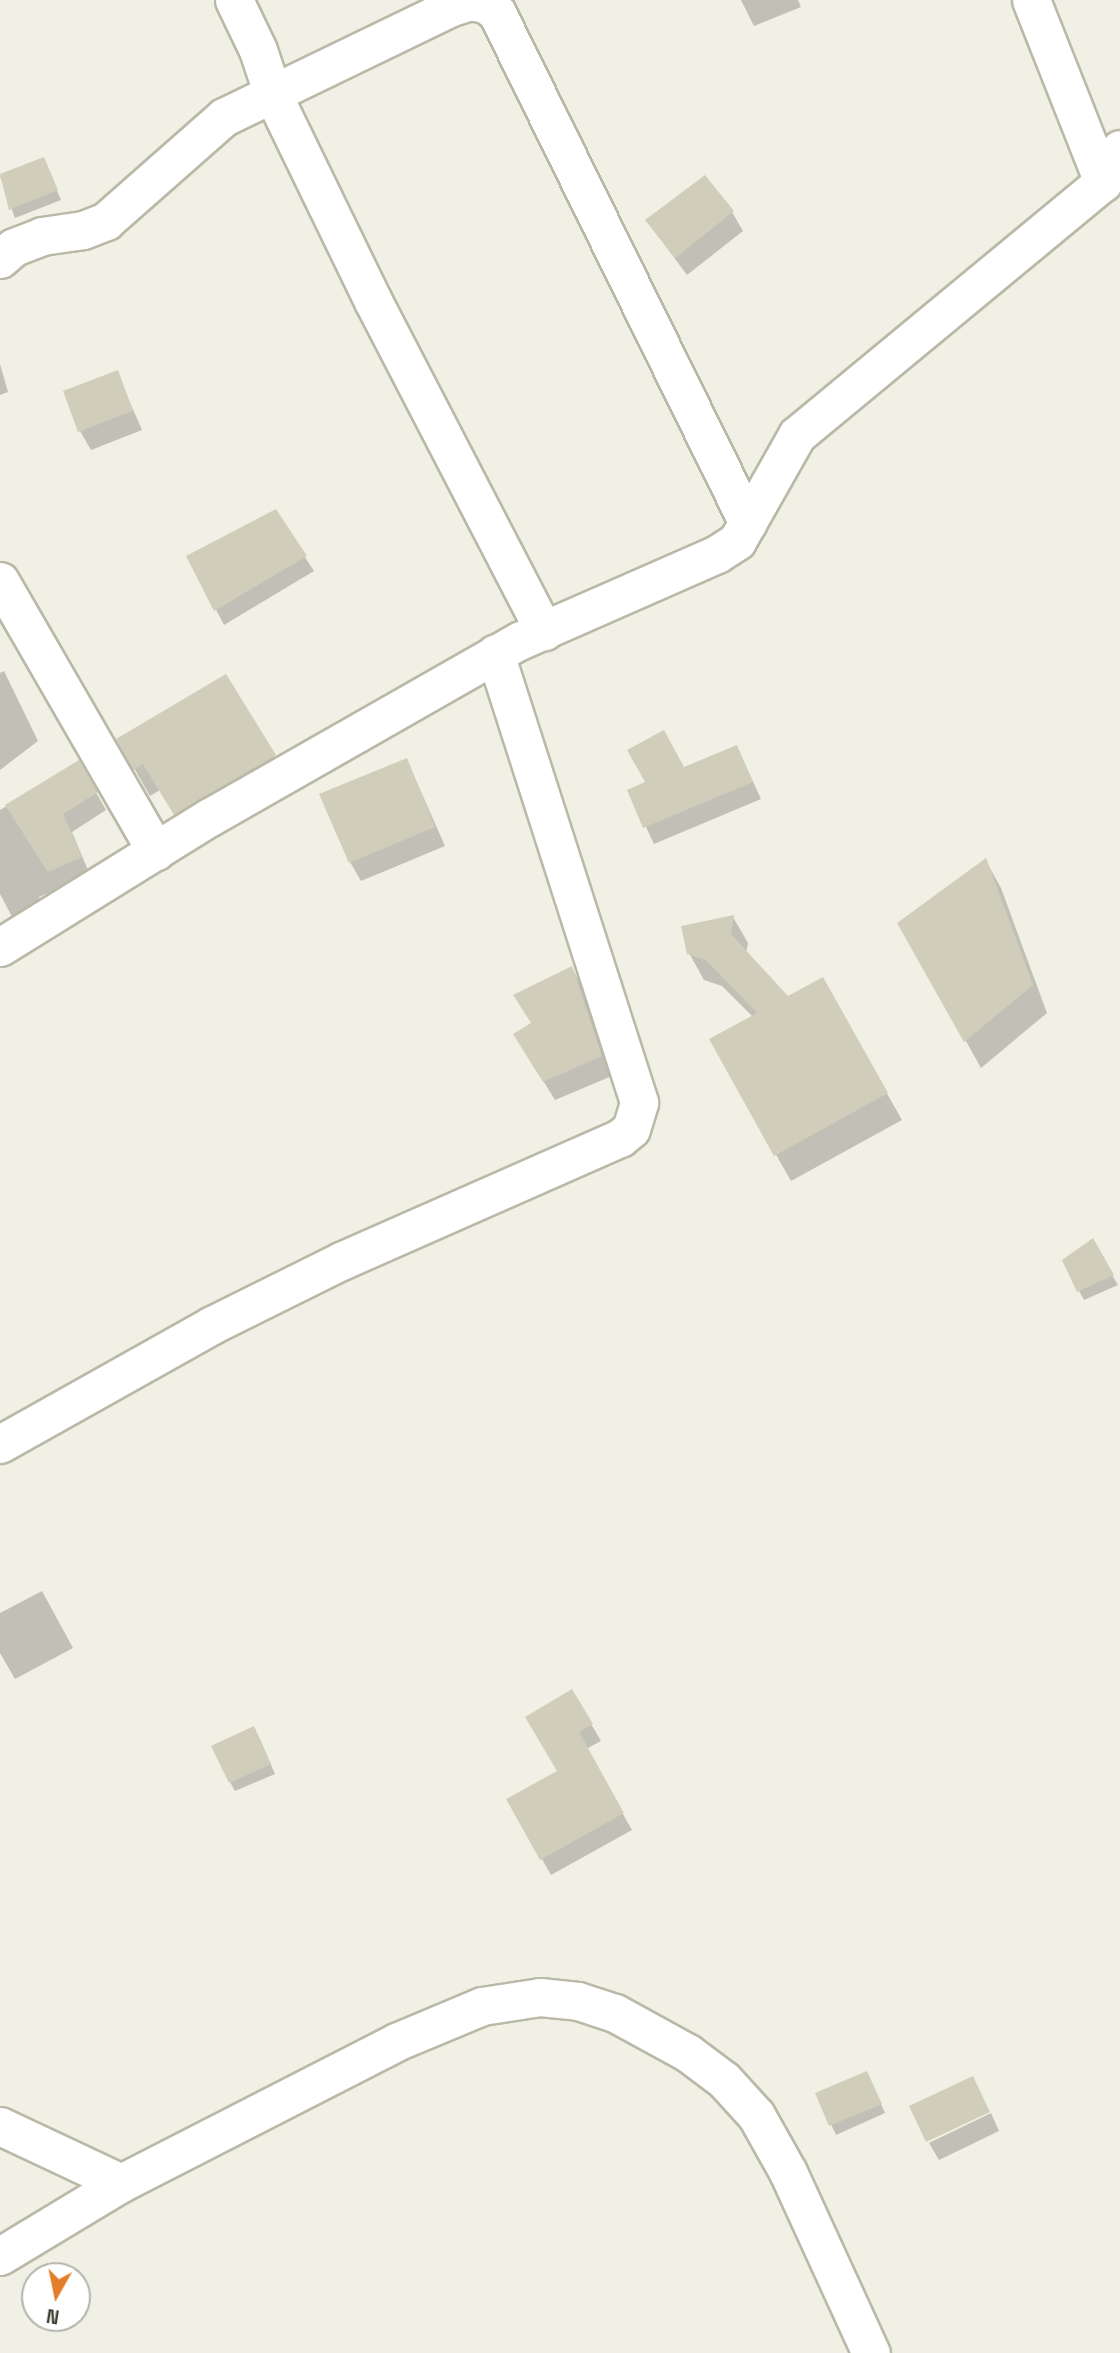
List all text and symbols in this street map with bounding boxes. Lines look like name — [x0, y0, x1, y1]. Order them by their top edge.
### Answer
north arrow — [21, 2262, 91, 2332]
text: N — [45, 2303, 61, 2330]

